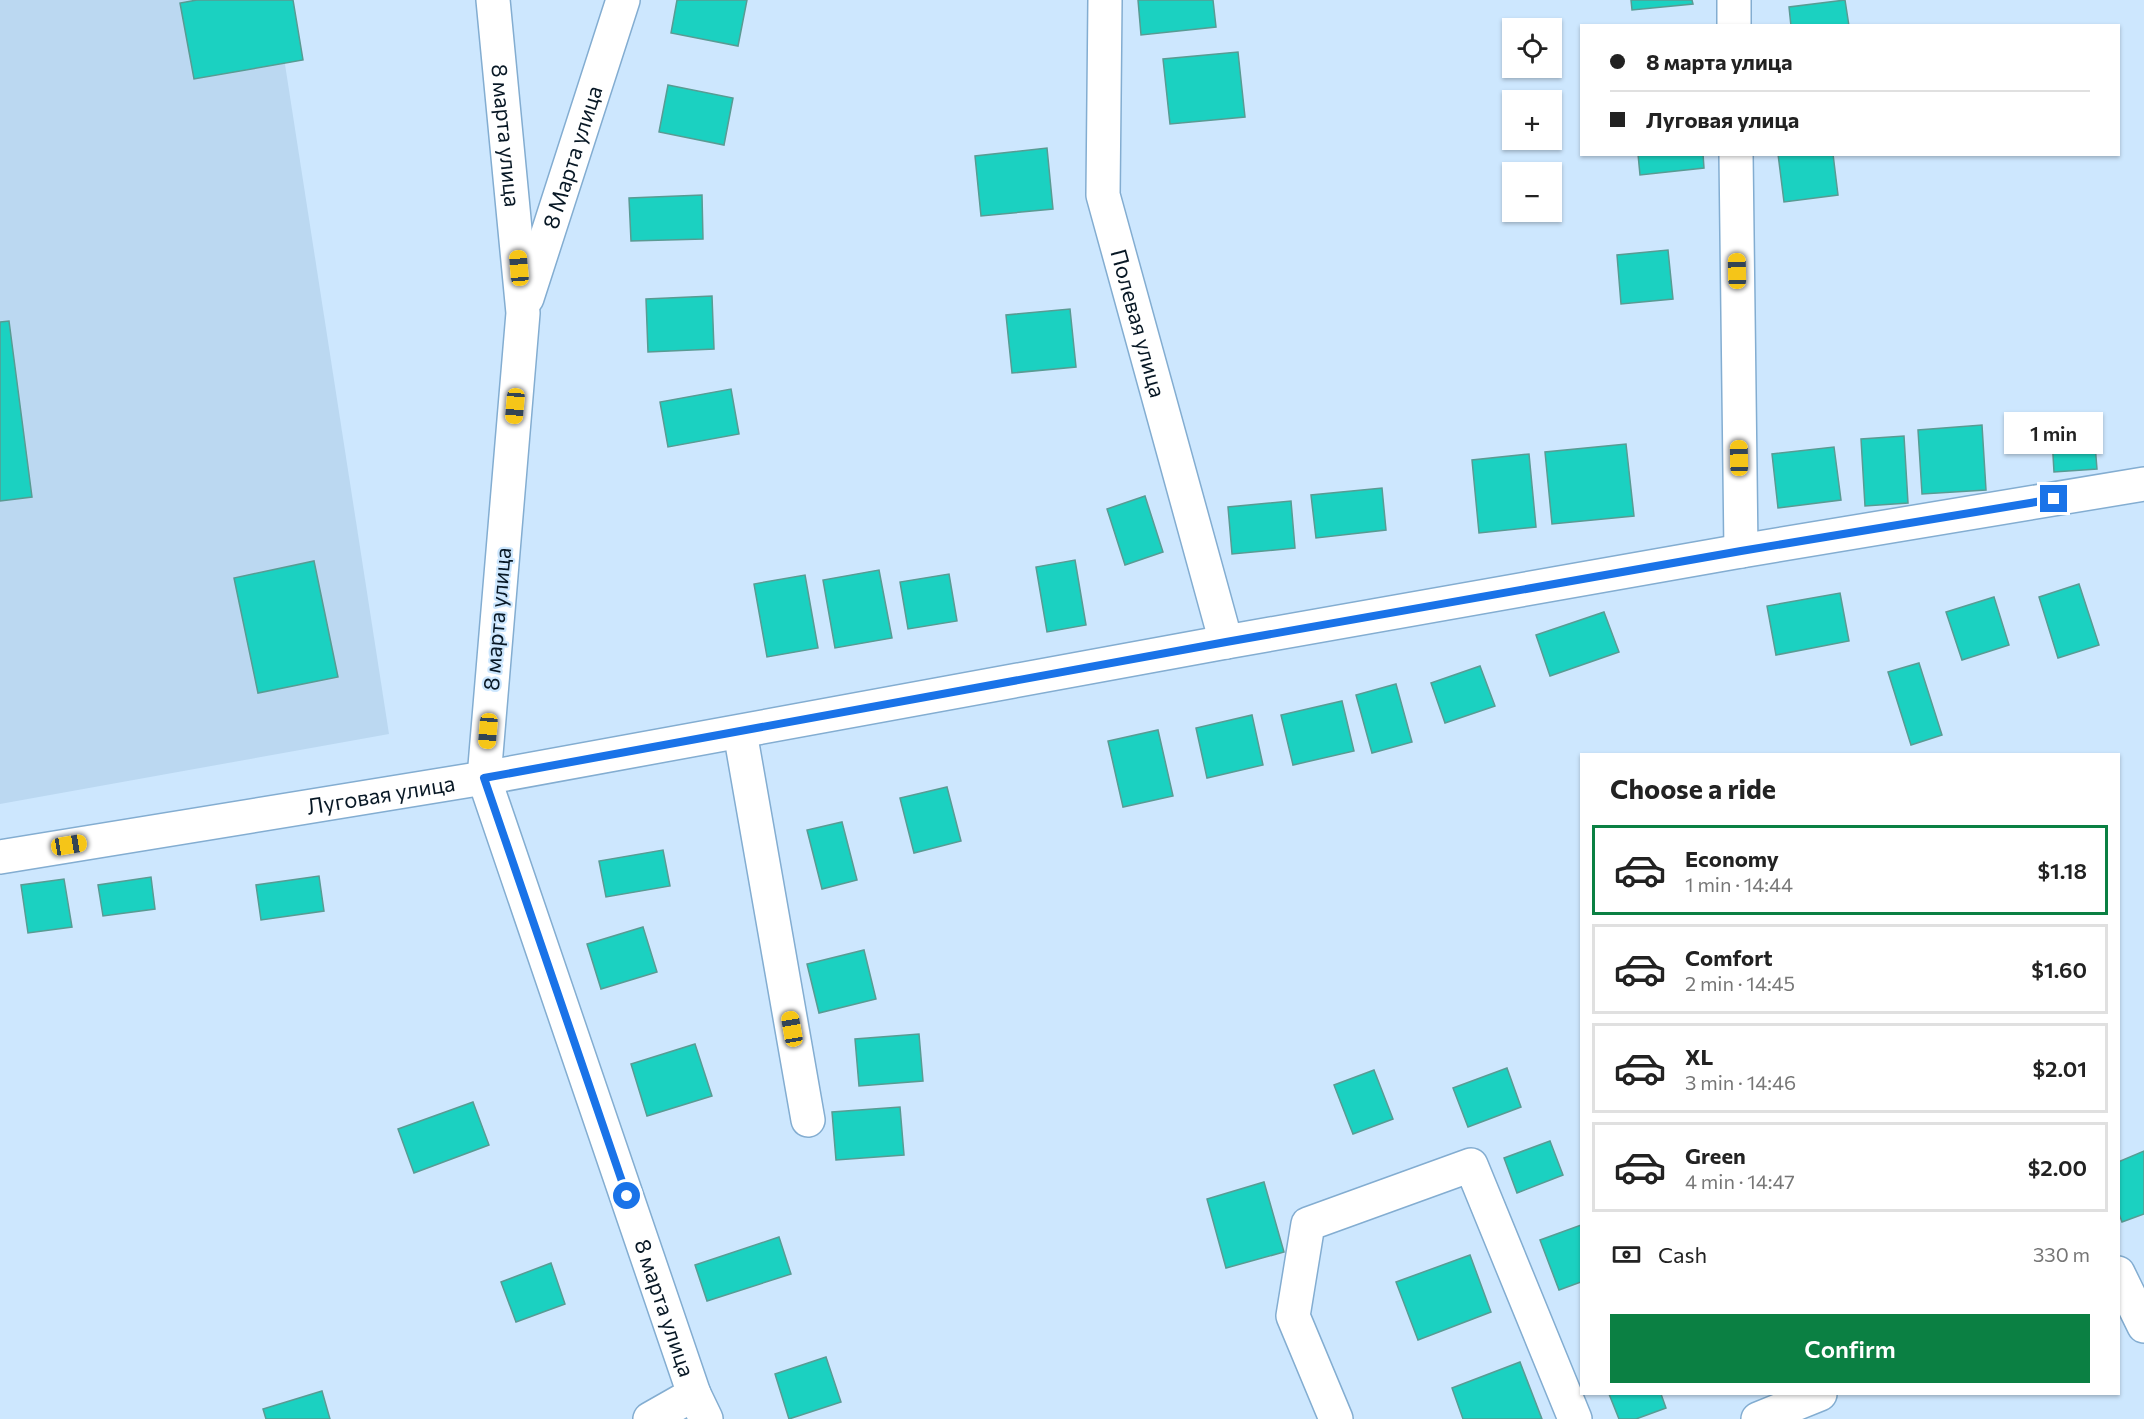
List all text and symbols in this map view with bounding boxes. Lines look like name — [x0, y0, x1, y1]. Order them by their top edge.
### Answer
map controls — [1502, 18, 1562, 222]
button: locate — [1502, 18, 1562, 78]
text: 8 марта улица — [1646, 48, 1793, 75]
street label: 8 марта улица — [486, 63, 527, 208]
street label: 8 Марта улица — [536, 82, 608, 232]
button: + — [1502, 90, 1562, 150]
text: Луговая улица — [1646, 106, 1799, 133]
button: − — [1502, 162, 1562, 222]
street label: Полевая улица — [1105, 246, 1172, 400]
car — [508, 249, 530, 287]
car — [1728, 253, 1746, 289]
car — [504, 387, 526, 425]
callout: 1 min — [2004, 412, 2104, 454]
text: 1 min — [2030, 421, 2077, 445]
car — [1730, 440, 1748, 476]
route end — [2040, 485, 2067, 512]
street label: 8 марта улица — [477, 546, 516, 692]
car — [477, 712, 499, 750]
street label: Луговая улица — [305, 769, 457, 820]
text: Choose a ride — [1610, 772, 1776, 805]
car — [50, 833, 88, 857]
icon: car — [1613, 843, 1667, 897]
text: Economy — [1685, 845, 1779, 872]
text: $1.18 — [2037, 857, 2087, 884]
text: 1 min · 14:44 — [1685, 872, 1793, 896]
icon: car — [1613, 942, 1667, 996]
text: Comfort — [1685, 944, 1773, 971]
text: $1.60 — [2031, 956, 2087, 983]
text: 2 min · 14:45 — [1685, 971, 1795, 995]
car — [780, 1010, 804, 1048]
icon: car — [1613, 1041, 1667, 1095]
text: XL — [1685, 1043, 1713, 1070]
text: $2.01 — [2032, 1055, 2087, 1082]
text: 3 min · 14:46 — [1685, 1070, 1796, 1094]
icon: car — [1613, 1140, 1667, 1194]
text: Green — [1685, 1142, 1746, 1169]
text: $2.00 — [2028, 1154, 2087, 1181]
text: 4 min · 14:47 — [1685, 1169, 1795, 1193]
route start — [613, 1182, 640, 1209]
street label: 8 марта улица — [629, 1236, 701, 1380]
icon: cash — [1610, 1238, 1643, 1271]
text: Cash — [1658, 1241, 1707, 1268]
text: 330 m — [2033, 1242, 2090, 1266]
button: Confirm — [1610, 1314, 2090, 1383]

